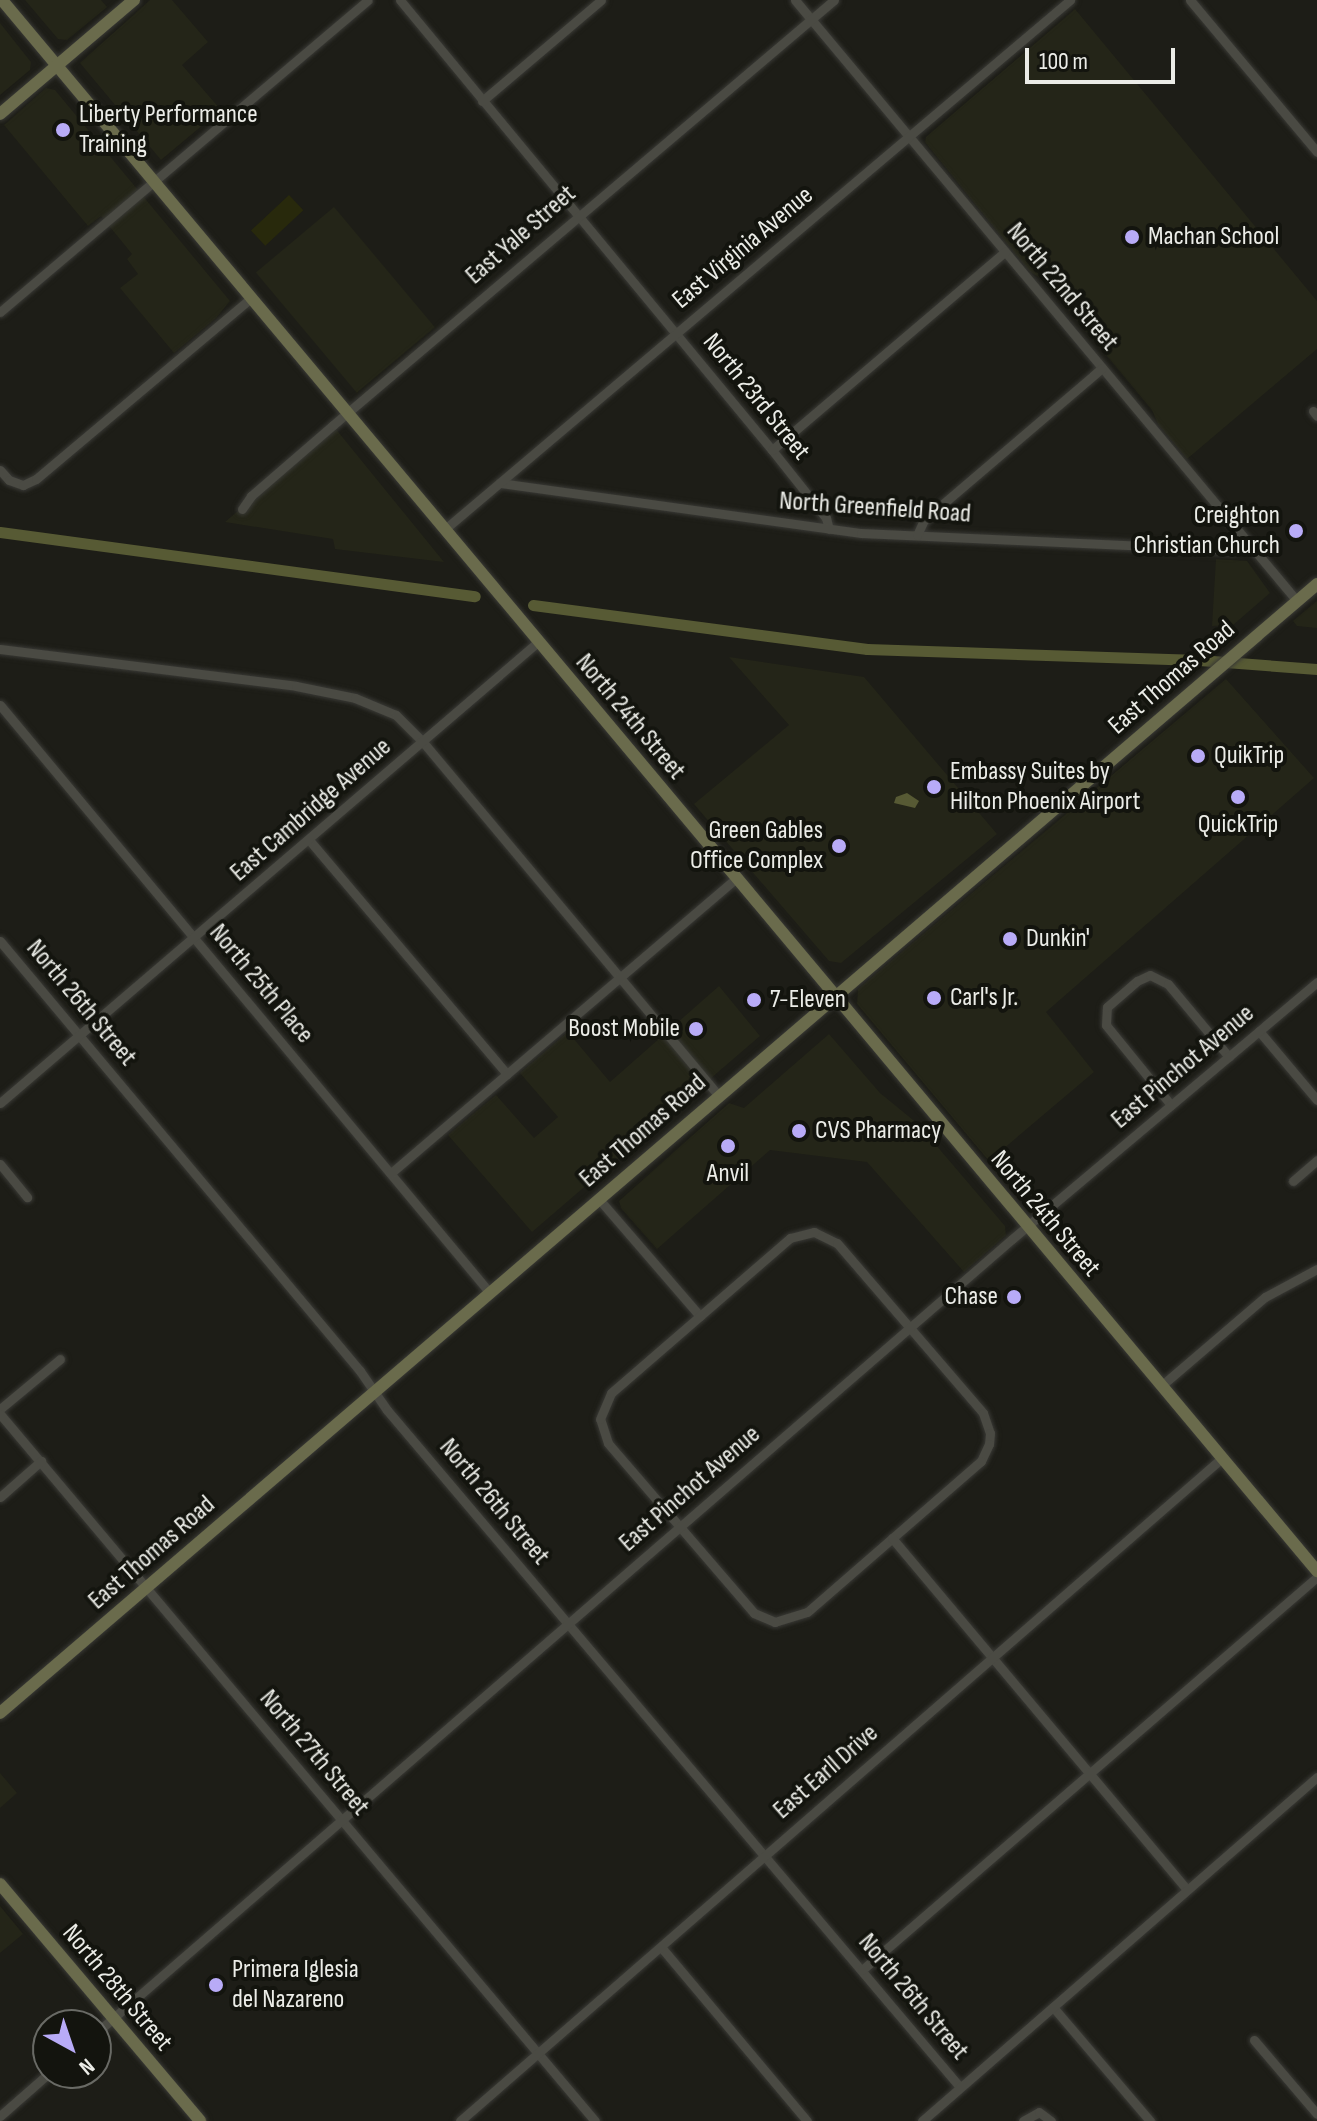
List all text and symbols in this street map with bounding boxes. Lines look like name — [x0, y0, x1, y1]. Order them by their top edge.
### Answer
scale bar — [1029, 32, 1179, 82]
text: 100 m — [1039, 47, 1088, 76]
place label: Liberty Performance Training — [79, 99, 258, 160]
marker: Liberty Performance Training — [54, 121, 72, 139]
street label: East Yale Street — [460, 179, 582, 291]
street label: East Virginia Avenue — [666, 180, 820, 316]
street label: North 22nd Street — [999, 217, 1125, 357]
place label: Machan School — [1148, 221, 1279, 253]
marker: Machan School — [1123, 228, 1141, 246]
street label: North 23rd Street — [696, 328, 816, 466]
street label: North Greenfield Road — [778, 486, 972, 530]
place label: Creighton Christian Church — [1133, 500, 1280, 562]
marker: Creighton Christian Church — [1287, 522, 1305, 540]
street label: East Thomas Road — [1102, 615, 1242, 741]
street label: North 24th Street — [568, 648, 692, 786]
street label: East Cambridge Avenue — [224, 732, 398, 888]
place label: QuikTrip — [1214, 740, 1284, 772]
marker: QuikTrip — [1189, 747, 1207, 765]
place label: Embassy Suites by Hilton Phoenix Airport — [950, 756, 1141, 818]
marker: Embassy Suites by Hilton Phoenix Airport — [925, 778, 943, 796]
marker: QuickTrip — [1229, 788, 1247, 806]
place label: QuickTrip — [1198, 809, 1278, 841]
place label: Green Gables Office Complex — [690, 815, 823, 876]
marker: Green Gables Office Complex — [830, 837, 848, 855]
street label: North 25th Place — [202, 918, 320, 1050]
place label: Dunkin' — [1026, 923, 1090, 955]
marker: Dunkin' — [1001, 930, 1019, 948]
street label: North 26th Street — [19, 934, 143, 1072]
place label: Carl's Jr. — [950, 982, 1018, 1014]
place label: 7-Eleven — [770, 984, 846, 1016]
marker: Carl's Jr. — [925, 989, 943, 1007]
marker: 7-Eleven — [745, 991, 763, 1009]
street label: East Pinchot Avenue — [1105, 998, 1261, 1136]
place label: Boost Mobile — [568, 1013, 680, 1045]
marker: Boost Mobile — [687, 1020, 705, 1038]
street label: East Thomas Road — [573, 1068, 713, 1194]
place label: CVS Pharmacy — [815, 1115, 941, 1147]
marker: CVS Pharmacy — [790, 1122, 808, 1140]
marker: Anvil — [719, 1137, 737, 1155]
street label: North 24th Street — [983, 1145, 1107, 1283]
place label: Anvil — [707, 1158, 749, 1190]
place label: Chase — [944, 1281, 998, 1313]
marker: Chase — [1005, 1288, 1023, 1306]
street label: East Pinchot Avenue — [613, 1419, 767, 1559]
street label: North 26th Street — [432, 1433, 556, 1571]
street label: East Thomas Road — [82, 1490, 222, 1616]
street label: North 27th Street — [252, 1684, 376, 1822]
street label: East Earll Drive — [767, 1718, 885, 1826]
street label: North 28th Street — [55, 1919, 179, 2057]
street label: North 26th Street — [851, 1928, 975, 2066]
place label: Primera Iglesia del Nazareno — [232, 1954, 359, 2016]
marker: Primera Iglesia del Nazareno — [207, 1976, 225, 1994]
north arrow — [32, 2009, 112, 2089]
text: N — [73, 2052, 100, 2080]

